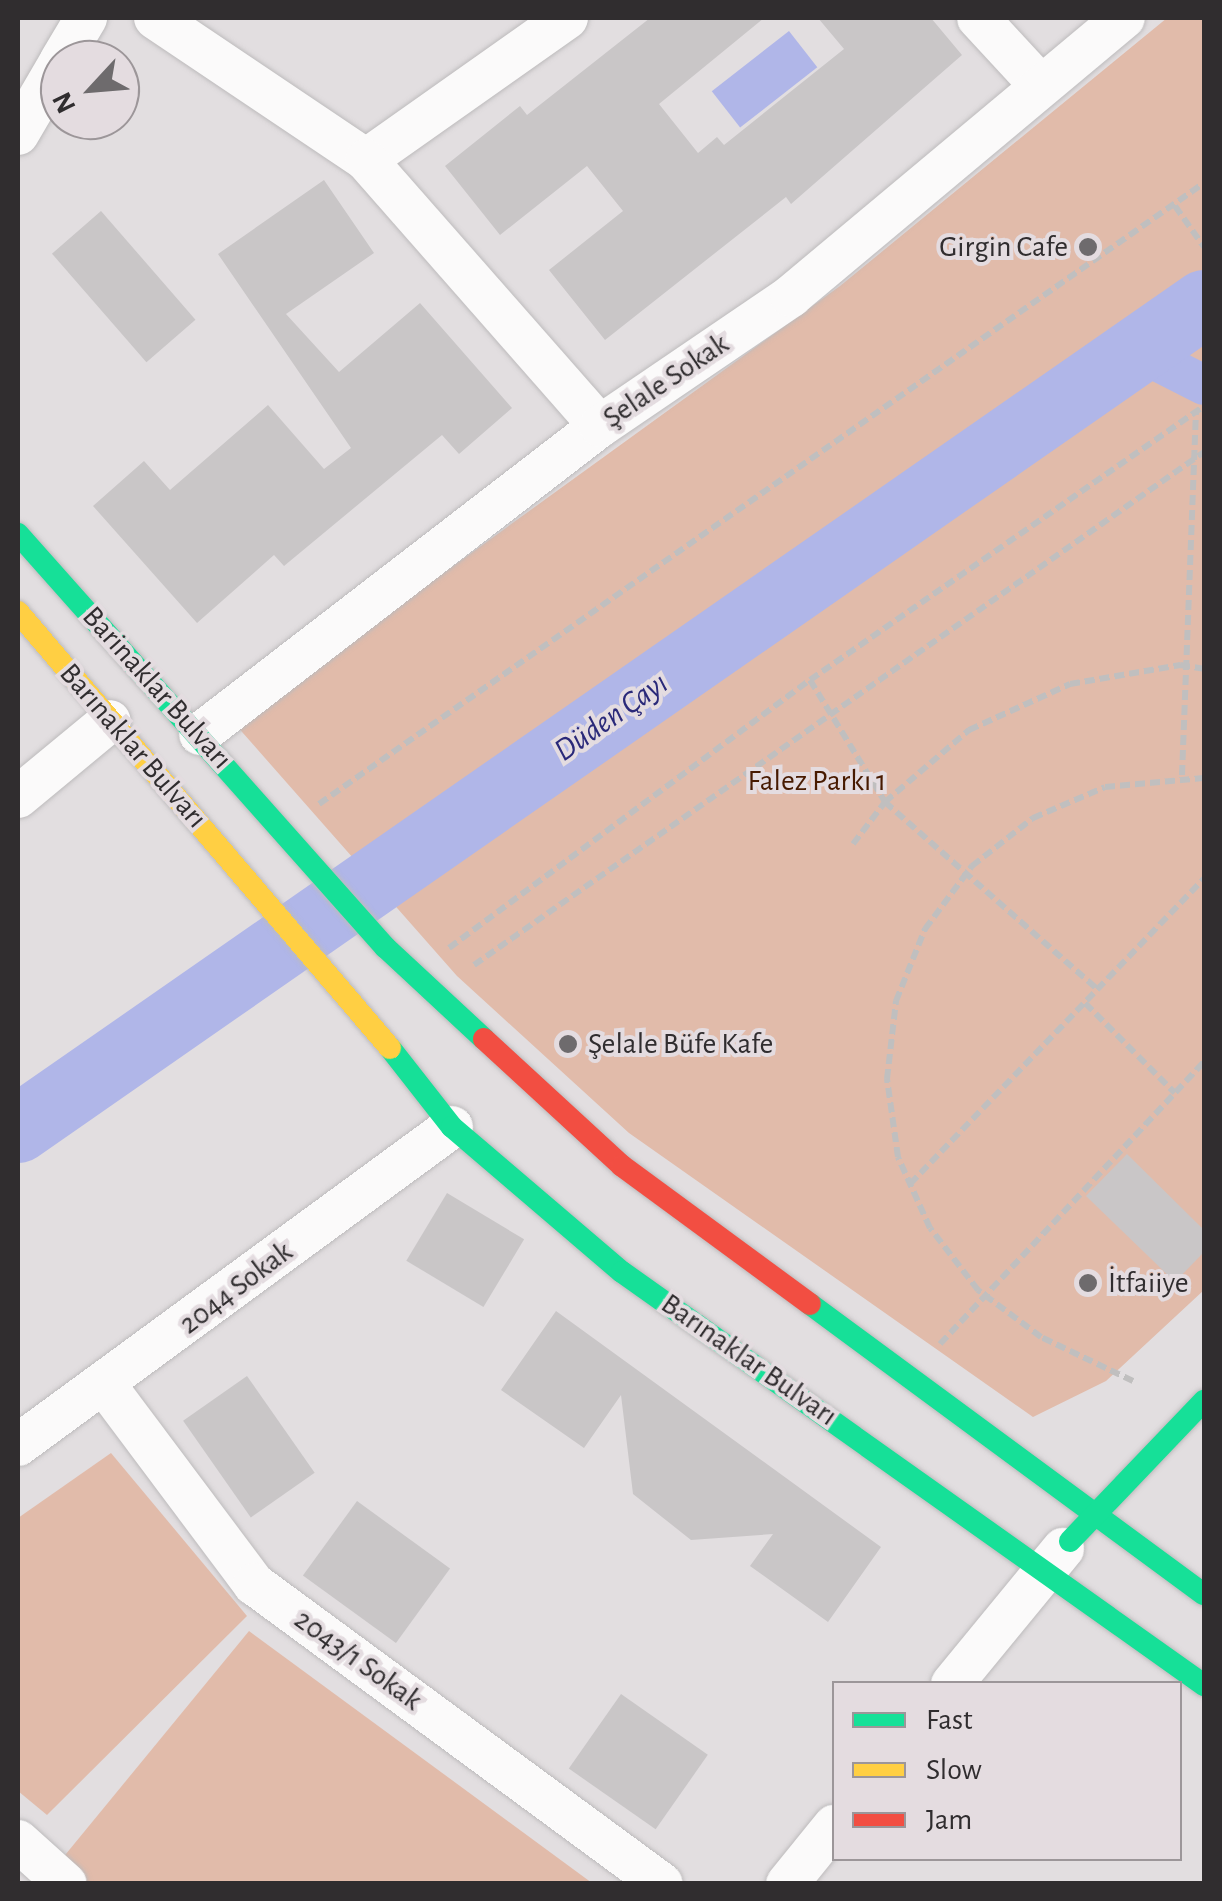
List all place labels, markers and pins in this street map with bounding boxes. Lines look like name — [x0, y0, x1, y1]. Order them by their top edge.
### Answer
place label: Girgin Cafe — [939, 229, 1068, 265]
marker: Girgin Cafe — [1077, 236, 1099, 258]
place label: Şelale Büfe Kafe — [588, 1026, 773, 1062]
marker: Şelale Büfe Kafe — [557, 1033, 579, 1055]
place label: İtfaiiye — [1108, 1265, 1189, 1301]
marker: İtfaiiye — [1077, 1272, 1099, 1294]

